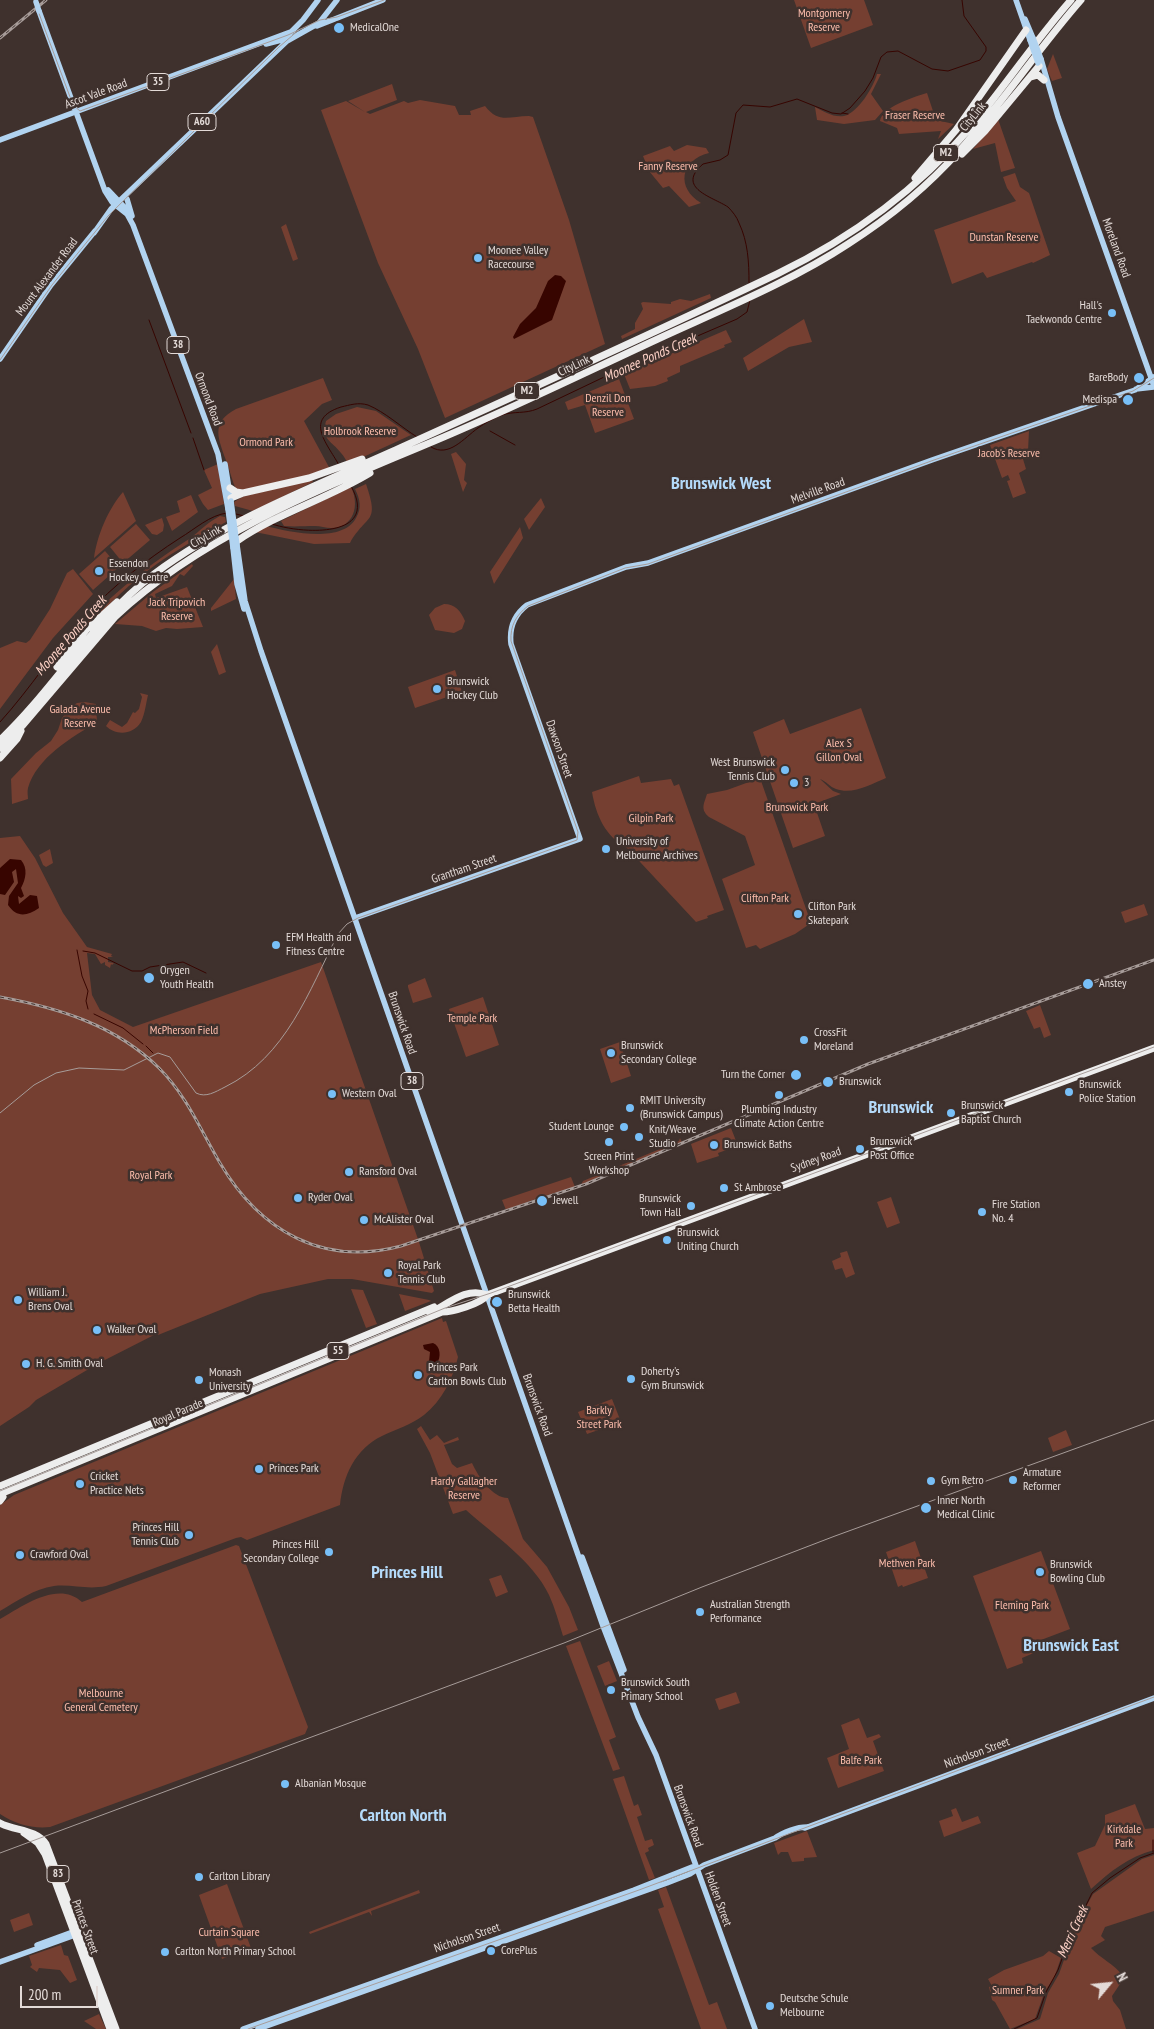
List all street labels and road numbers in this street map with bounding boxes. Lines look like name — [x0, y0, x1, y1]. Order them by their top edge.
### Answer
road number: 35 — [147, 74, 169, 90]
street label: Ascot Vale Road — [63, 76, 129, 112]
street label: CityLink — [957, 100, 989, 134]
road number: A60 — [188, 114, 216, 130]
road number: M2 — [934, 144, 958, 162]
street label: Moreland Road — [1099, 216, 1133, 280]
street label: Mount Alexander Road — [13, 235, 81, 319]
road number: 38 — [167, 336, 189, 354]
street label: CityLink — [556, 352, 592, 380]
street label: Ormond Road — [191, 370, 225, 428]
road number: M2 — [514, 382, 540, 400]
street label: Melville Road — [789, 475, 847, 507]
street label: CityLink — [188, 522, 224, 552]
street label: Dawson Street — [542, 718, 576, 780]
street label: Grantham Street — [430, 851, 498, 887]
street label: Brunswick Road — [385, 990, 419, 1056]
road number: 38 — [401, 1072, 423, 1090]
street label: Sydney Road — [789, 1144, 843, 1176]
road number: 55 — [327, 1342, 349, 1360]
street label: Brunswick Road — [519, 1372, 555, 1438]
street label: Royal Parade — [151, 1396, 205, 1430]
street label: Nicholson Street — [942, 1735, 1012, 1771]
street label: Brunswick Road — [670, 1783, 706, 1849]
road number: 83 — [47, 1866, 69, 1882]
street label: Holden Street — [701, 1870, 735, 1928]
street label: Princes Street — [69, 1898, 101, 1956]
street label: Nicholson Street — [432, 1920, 502, 1956]

